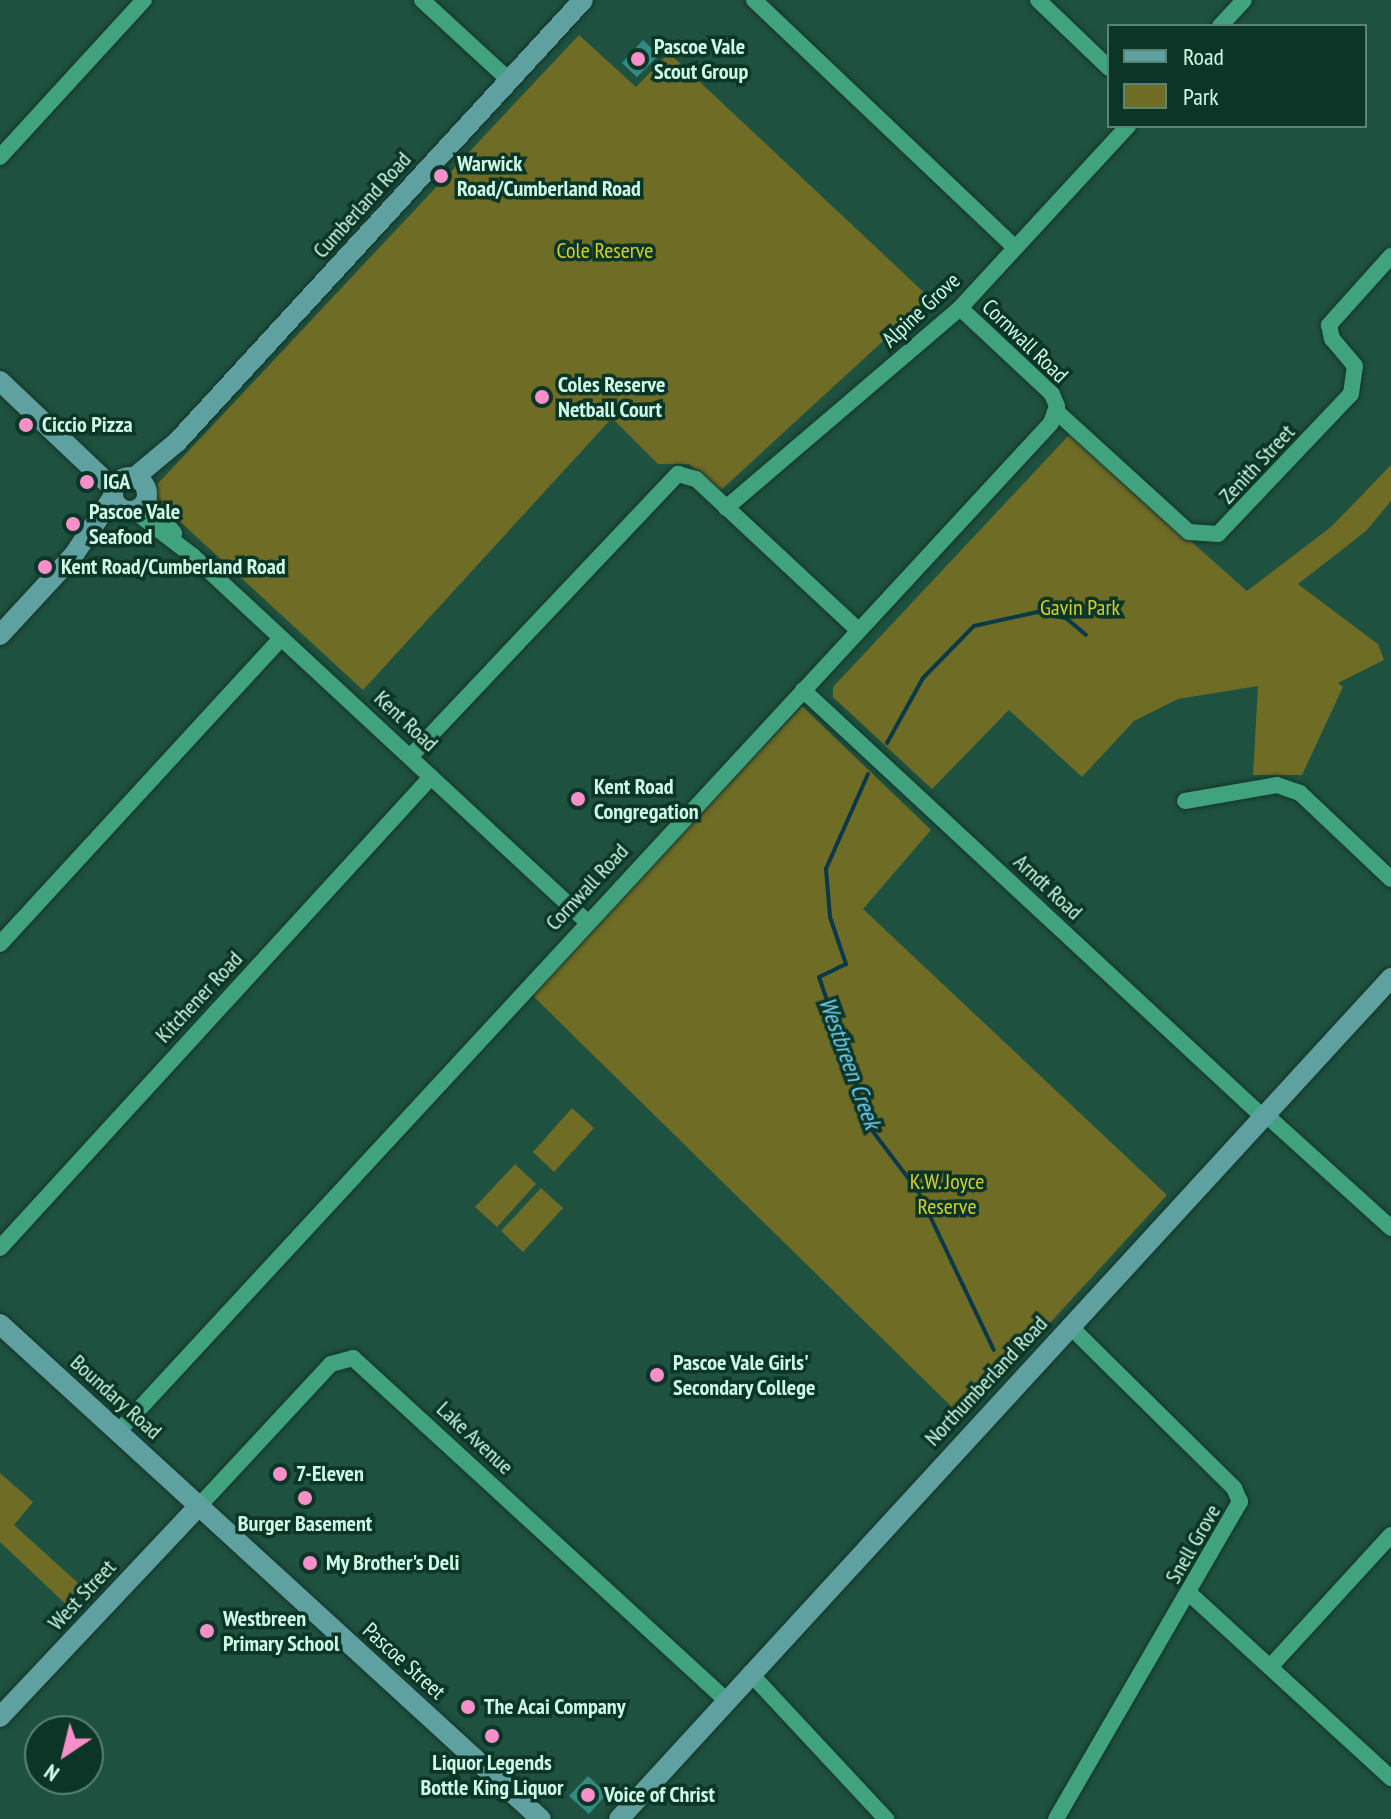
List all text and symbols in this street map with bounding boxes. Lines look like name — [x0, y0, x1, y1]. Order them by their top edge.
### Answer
legend — [1107, 24, 1367, 128]
place label: Pascoe Vale Scout Group — [654, 33, 749, 84]
text: Road — [1183, 41, 1224, 72]
marker: Pascoe Vale Scout Group — [629, 50, 647, 68]
text: Park — [1183, 81, 1219, 112]
street label: Cumberland Road — [307, 147, 417, 263]
place label: Warwick Road/Cumberland Road — [457, 150, 641, 202]
marker: Warwick Road/Cumberland Road — [432, 167, 450, 185]
park label: Cole Reserve — [557, 238, 653, 264]
street label: Alpine Grove — [877, 267, 965, 353]
street label: Cornwall Road — [977, 294, 1073, 388]
place label: Coles Reserve Netball Court — [558, 371, 665, 422]
marker: Coles Reserve Netball Court — [533, 388, 551, 406]
place label: Ciccio Pizza — [42, 412, 133, 438]
marker: Ciccio Pizza — [17, 416, 35, 434]
street label: Zenith Street — [1214, 419, 1300, 509]
place label: IGA — [103, 469, 130, 495]
marker: IGA — [78, 473, 96, 491]
place label: Pascoe Vale Seafood — [89, 498, 181, 550]
marker: Pascoe Vale Seafood — [64, 515, 82, 533]
place label: Kent Road/Cumberland Road — [61, 554, 286, 580]
marker: Kent Road/Cumberland Road — [36, 558, 54, 576]
park label: Gavin Park — [1040, 595, 1120, 621]
street label: Kent Road — [369, 685, 443, 757]
place label: Kent Road Congregation — [594, 773, 699, 824]
marker: Kent Road Congregation — [569, 790, 587, 808]
street label: Cornwall Road — [540, 838, 634, 936]
street label: Arndt Road — [1008, 849, 1088, 925]
street label: Kitchener Road — [150, 946, 248, 1048]
water label: Westbreen Creek — [813, 993, 887, 1133]
park label: K.W. Joyce Reserve — [909, 1168, 985, 1220]
street label: Northumberland Road — [919, 1311, 1053, 1451]
street label: Boundary Road — [65, 1349, 167, 1445]
place label: Pascoe Vale Girls' Secondary College — [673, 1349, 816, 1400]
marker: Pascoe Vale Girls' Secondary College — [648, 1366, 666, 1384]
street label: Lake Avenue — [431, 1396, 519, 1480]
place label: 7-Eleven — [296, 1461, 364, 1487]
marker: 7-Eleven — [271, 1465, 289, 1483]
marker: Burger Basement — [296, 1489, 314, 1507]
street label: Snell Grove — [1160, 1500, 1226, 1588]
place label: Burger Basement — [238, 1511, 372, 1537]
place label: My Brother's Deli — [326, 1550, 460, 1576]
street label: West Street — [43, 1554, 121, 1636]
marker: My Brother's Deli — [301, 1554, 319, 1572]
place label: Westbreen Primary School — [223, 1605, 340, 1656]
street label: Pascoe Street — [357, 1617, 451, 1705]
marker: Westbreen Primary School — [198, 1622, 216, 1640]
place label: The Acai Company — [484, 1694, 627, 1720]
marker: The Acai Company — [459, 1698, 477, 1716]
north arrow — [24, 1715, 104, 1795]
marker: Liquor Legends Bottle King Liquor — [483, 1727, 501, 1745]
place label: Liquor Legends Bottle King Liquor — [420, 1749, 564, 1800]
text: N — [38, 1758, 64, 1788]
place label: Voice of Christ — [604, 1782, 715, 1808]
marker: Voice of Christ — [579, 1786, 597, 1804]

